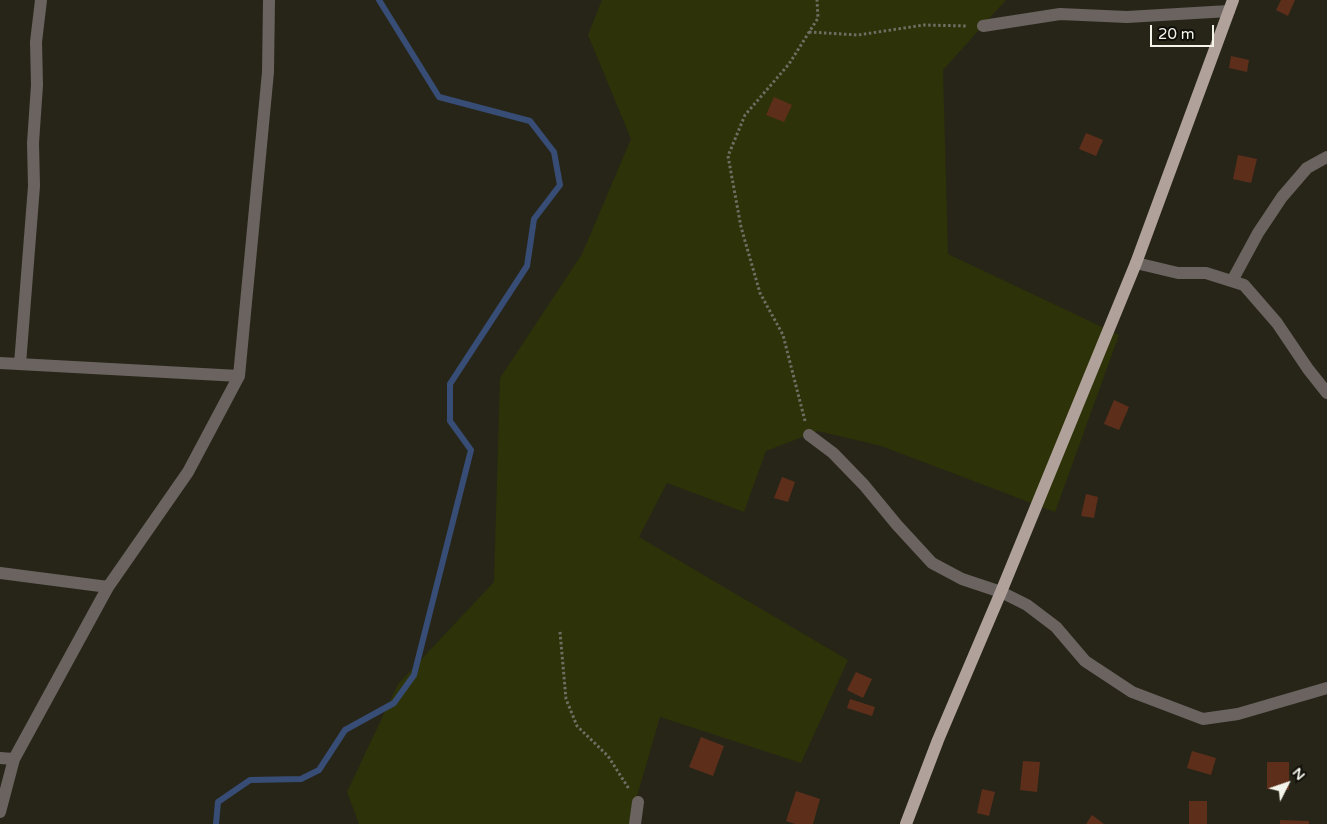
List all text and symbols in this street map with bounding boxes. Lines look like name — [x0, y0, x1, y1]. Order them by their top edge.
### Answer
scale bar — [1152, 15, 1216, 47]
text: 20 m — [1158, 25, 1195, 43]
north arrow — [1262, 759, 1312, 809]
text: N — [1289, 764, 1309, 784]

